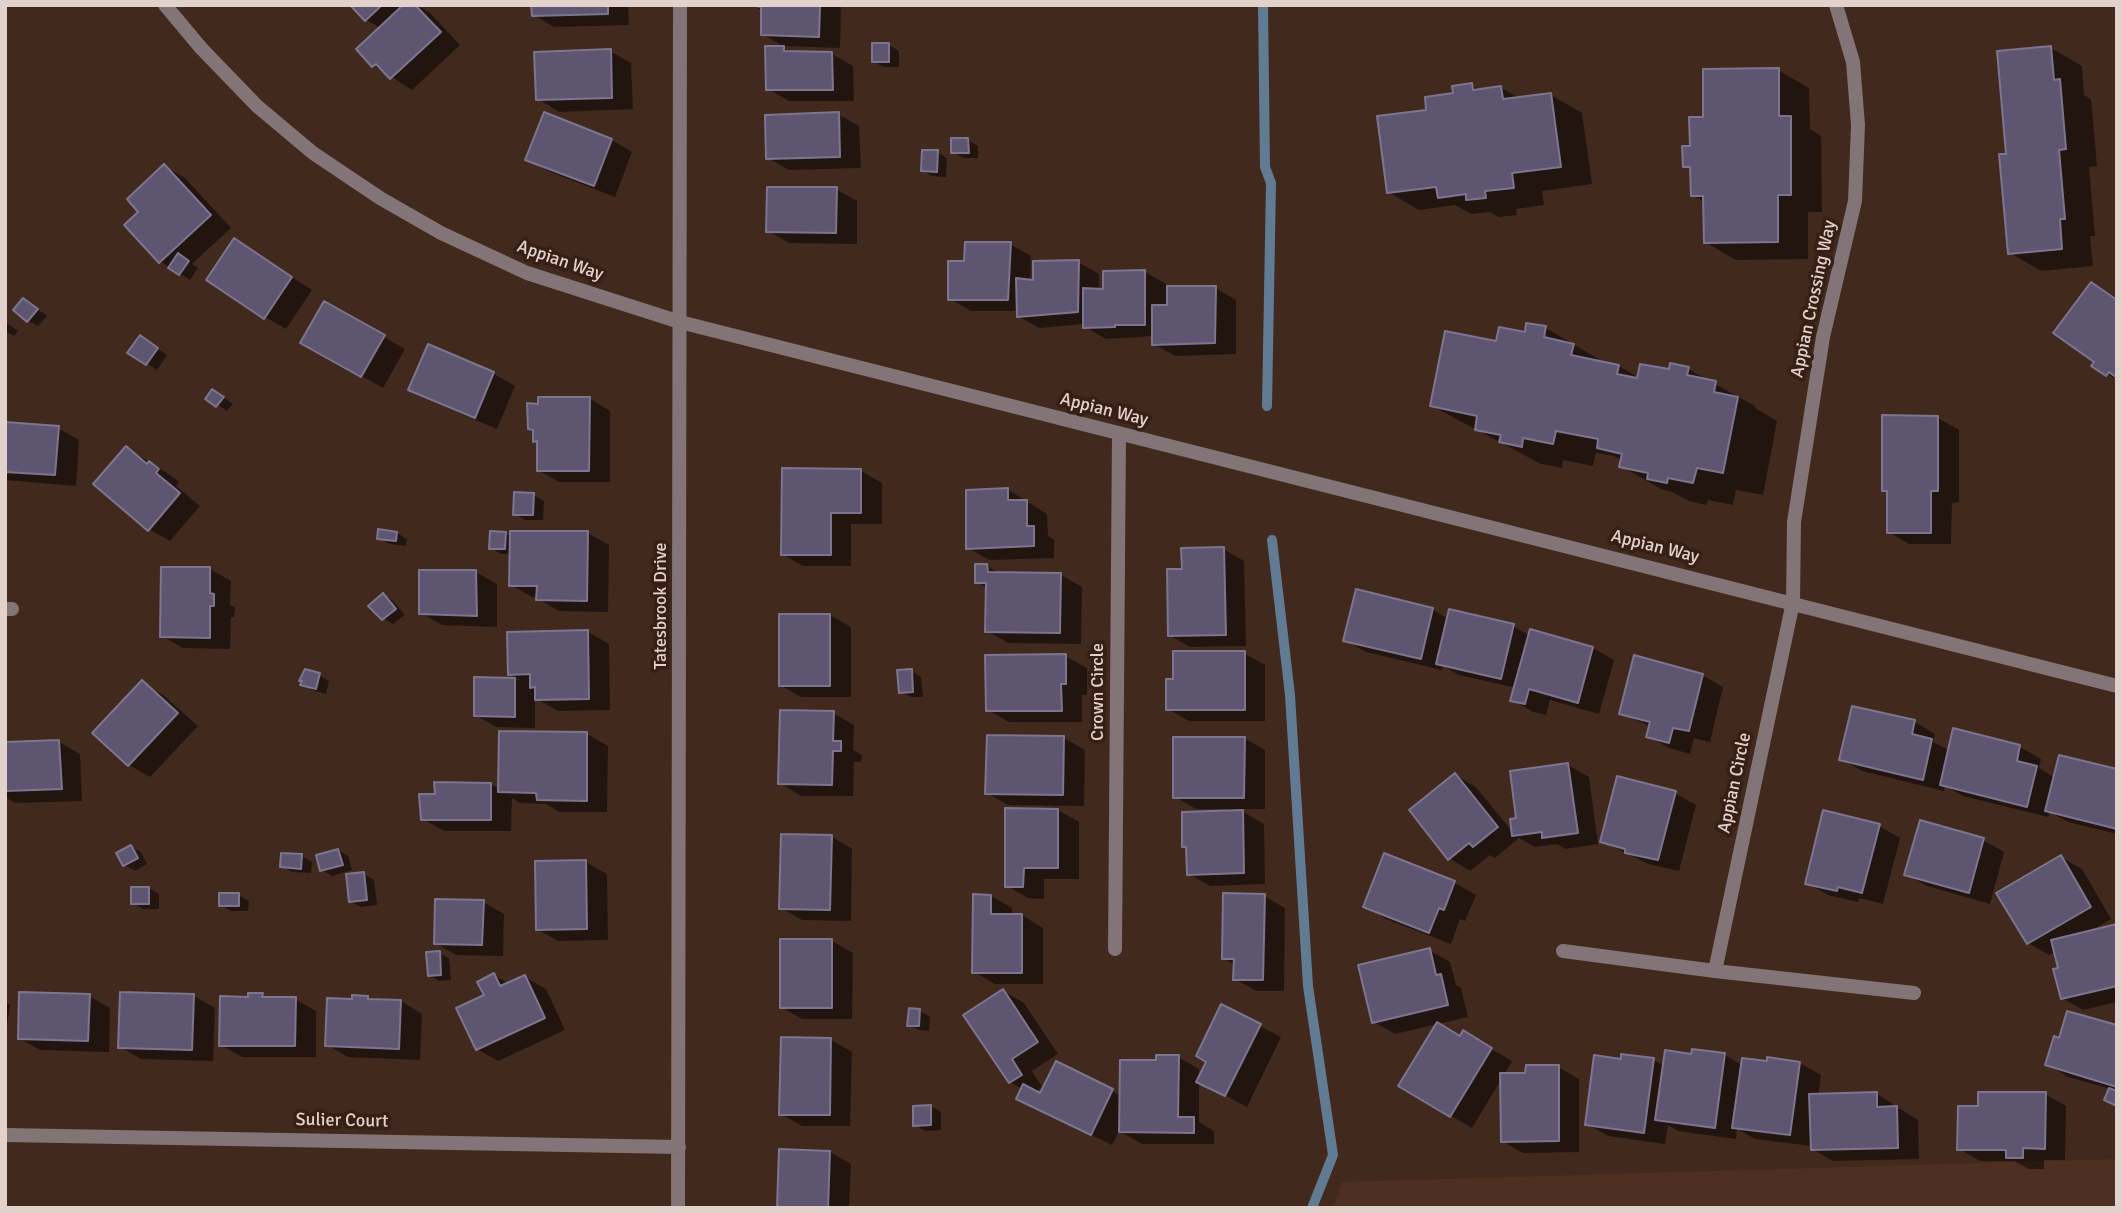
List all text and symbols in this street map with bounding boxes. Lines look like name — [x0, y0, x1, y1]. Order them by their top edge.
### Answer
street label: Appian Crossing Way — [1787, 218, 1841, 380]
street label: Appian Way — [514, 236, 606, 286]
street label: Appian Way — [1058, 389, 1150, 431]
street label: Appian Way — [1609, 526, 1701, 568]
street label: Tatesbrook Drive — [650, 542, 672, 670]
street label: Crown Circle — [1087, 643, 1109, 741]
street label: Appian Circle — [1714, 731, 1756, 835]
street label: Sulier Court — [295, 1109, 389, 1133]

